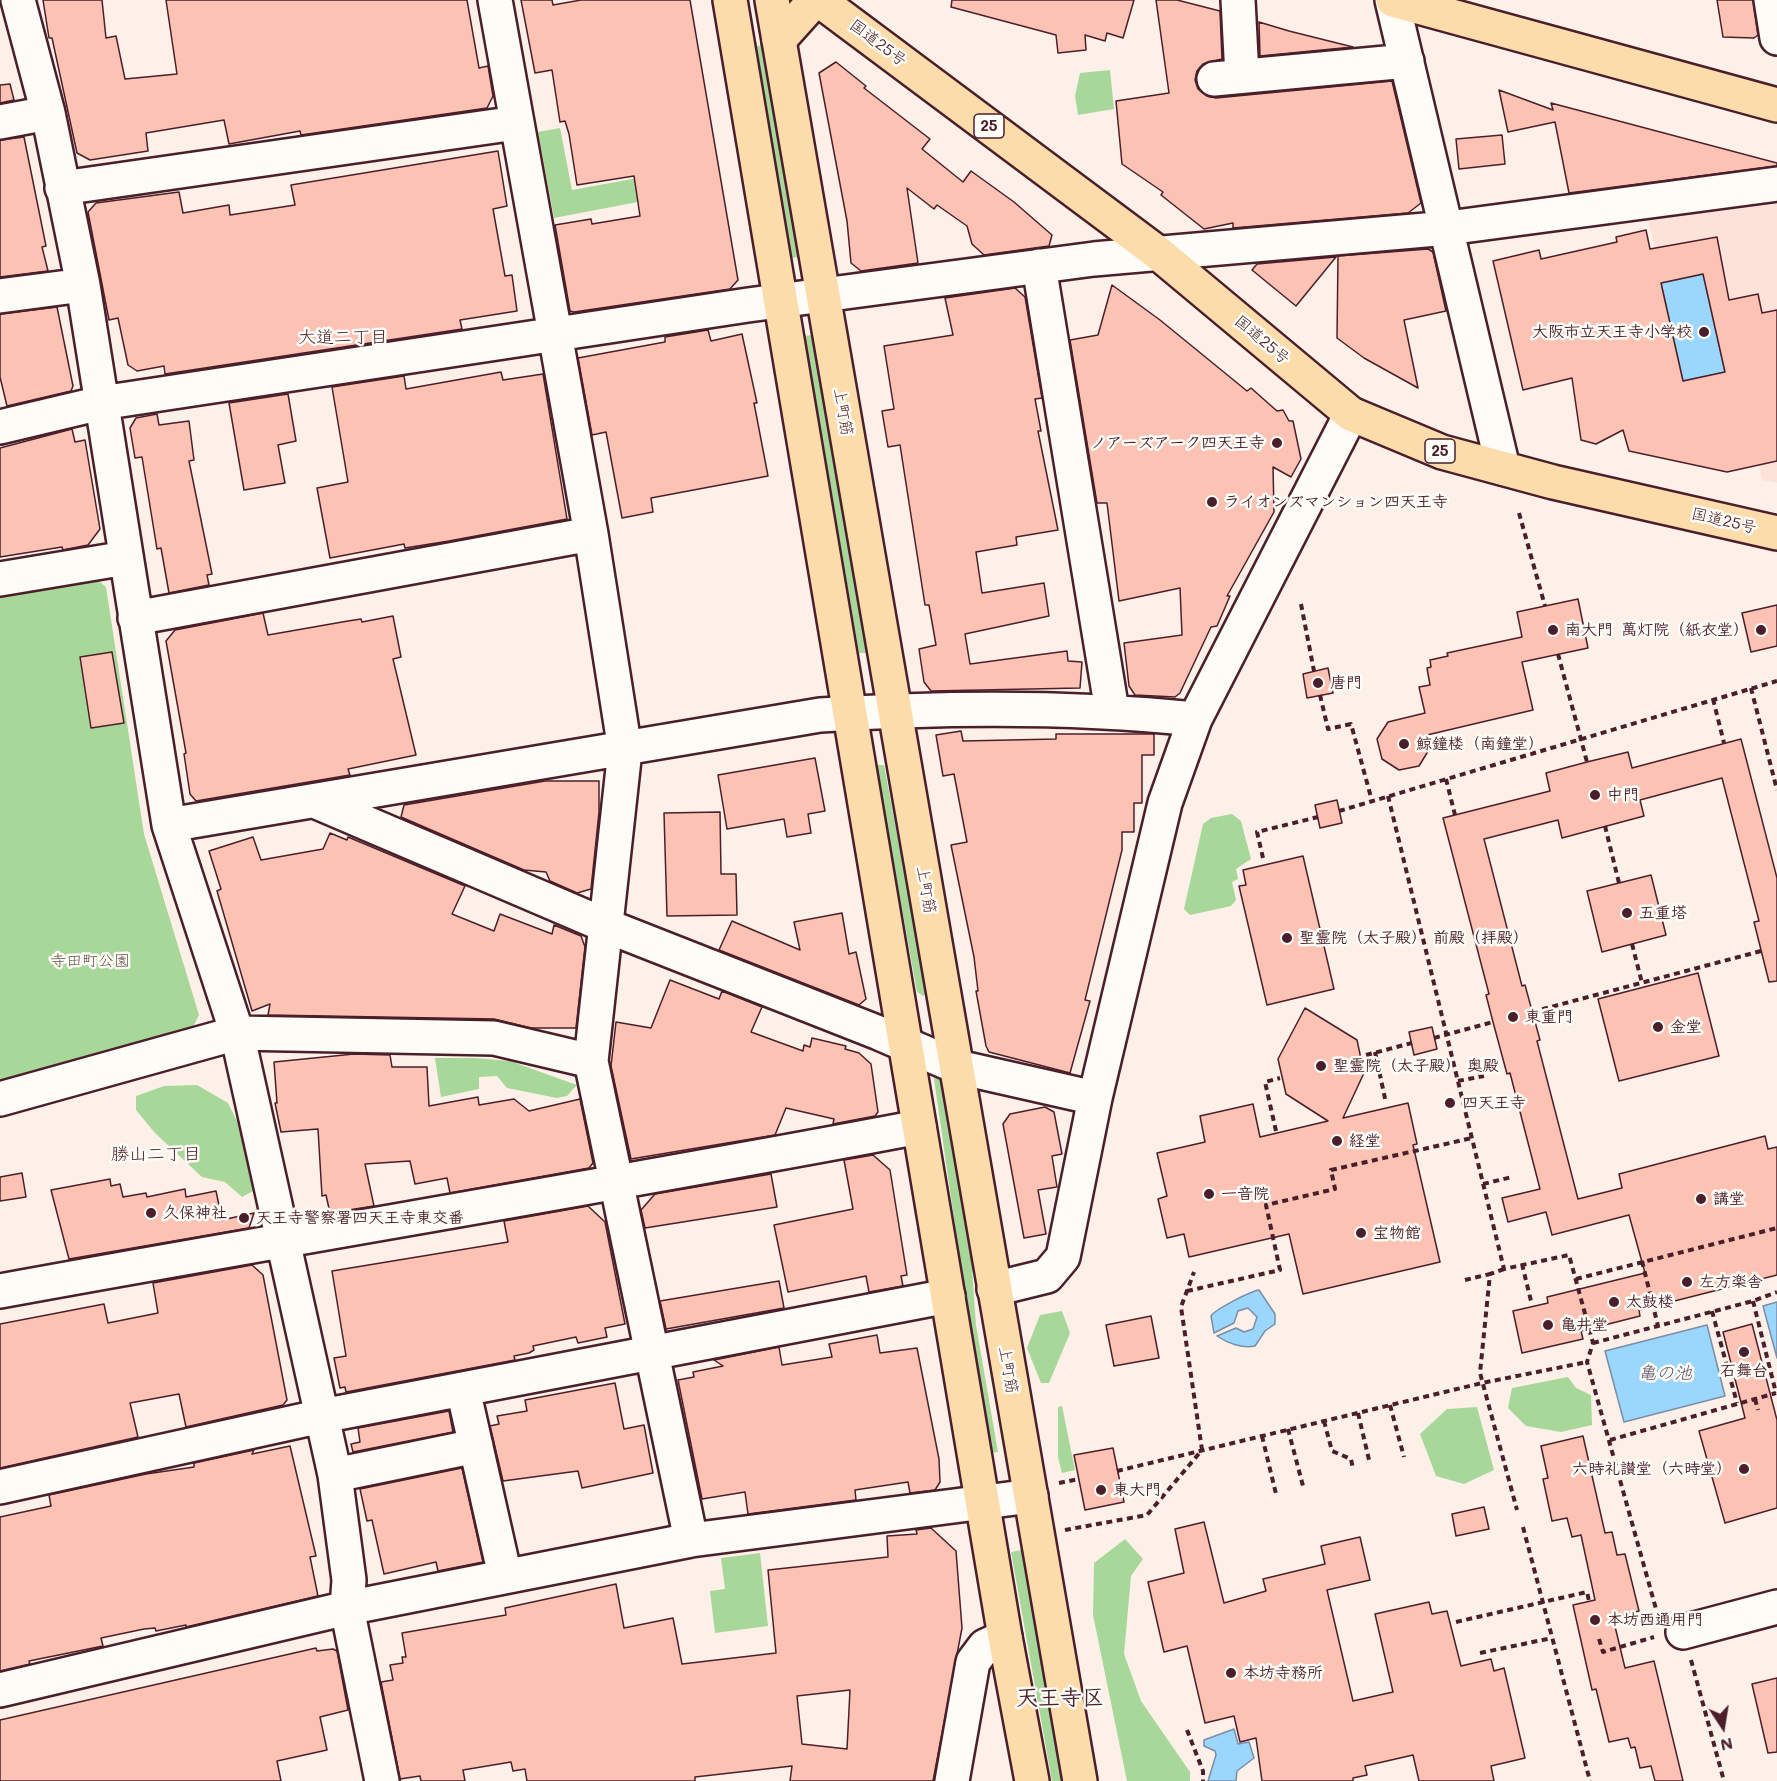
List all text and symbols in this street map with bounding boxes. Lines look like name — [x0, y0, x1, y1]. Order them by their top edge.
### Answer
street label: 国道25号 — [846, 15, 910, 71]
road number: 25 — [974, 114, 1004, 138]
street label: 国道25号 — [1230, 311, 1294, 369]
place label: 大阪市立天王寺小学校 — [1532, 322, 1692, 342]
marker: 大阪市立天王寺小学校 — [1697, 325, 1711, 339]
district label: 大道二丁目 — [298, 326, 388, 348]
street label: 上町筋 — [829, 387, 857, 437]
place label: ノアーズアーク四天王寺 — [1090, 433, 1265, 453]
marker: ノアーズアーク四天王寺 — [1270, 436, 1284, 450]
road number: 25 — [1425, 439, 1455, 463]
place label: ライオンズマンション四天王寺 — [1224, 492, 1448, 512]
marker: ライオンズマンション四天王寺 — [1205, 495, 1219, 509]
street label: 国道25号 — [1690, 504, 1758, 538]
place label: 南大門 — [1565, 620, 1613, 640]
place label: 萬灯院（紙衣堂） — [1621, 620, 1749, 640]
marker: 南大門 — [1546, 623, 1560, 637]
marker: 萬灯院（紙衣堂） — [1754, 623, 1768, 637]
place label: 唐門 — [1330, 673, 1362, 693]
marker: 唐門 — [1311, 676, 1325, 690]
place label: 鯨鐘楼（南鐘堂） — [1416, 734, 1544, 754]
marker: 鯨鐘楼（南鐘堂） — [1397, 737, 1411, 751]
place label: 中門 — [1607, 785, 1639, 805]
marker: 中門 — [1588, 788, 1602, 802]
street label: 上町筋 — [912, 865, 940, 915]
place label: 五重塔 — [1639, 903, 1687, 923]
marker: 五重塔 — [1620, 906, 1634, 920]
place label: 聖霊院（太子殿） 前殿（拝殿） — [1299, 928, 1529, 948]
marker: 聖霊院（太子殿） 前殿（拝殿） — [1280, 931, 1294, 945]
park label: 寺田町公園 — [50, 951, 130, 971]
place label: 東重門 — [1525, 1007, 1573, 1027]
marker: 東重門 — [1506, 1010, 1520, 1024]
place label: 金堂 — [1670, 1017, 1702, 1037]
marker: 金堂 — [1651, 1020, 1665, 1034]
place label: 聖霊院（太子殿） 奥殿 — [1333, 1056, 1499, 1076]
marker: 聖霊院（太子殿） 奥殿 — [1314, 1059, 1328, 1073]
place label: 四天王寺 — [1462, 1093, 1526, 1113]
marker: 四天王寺 — [1443, 1096, 1457, 1110]
place label: 経堂 — [1349, 1131, 1381, 1151]
marker: 経堂 — [1330, 1134, 1344, 1148]
district label: 勝山二丁目 — [111, 1143, 201, 1165]
place label: 一音院 — [1221, 1184, 1269, 1204]
marker: 一音院 — [1202, 1187, 1216, 1201]
place label: 講堂 — [1713, 1189, 1745, 1209]
marker: 講堂 — [1694, 1192, 1708, 1206]
place label: 久保神社 — [163, 1203, 227, 1223]
marker: 久保神社 — [144, 1206, 158, 1220]
place label: 天王寺警察署四天王寺東交番 — [256, 1208, 464, 1228]
marker: 天王寺警察署四天王寺東交番 — [237, 1211, 251, 1225]
place label: 宝物館 — [1373, 1223, 1421, 1243]
marker: 宝物館 — [1354, 1226, 1368, 1240]
place label: 左方楽舎 — [1699, 1272, 1763, 1292]
marker: 左方楽舎 — [1680, 1275, 1694, 1289]
place label: 太鼓楼 — [1626, 1292, 1674, 1312]
marker: 太鼓楼 — [1607, 1295, 1621, 1309]
place label: 亀井堂 — [1560, 1315, 1608, 1335]
marker: 亀井堂 — [1541, 1318, 1555, 1332]
street label: 上町筋 — [994, 1345, 1022, 1395]
marker: 石舞台 — [1737, 1345, 1751, 1359]
place label: 石舞台 — [1720, 1361, 1768, 1381]
water label: 亀の池 — [1638, 1362, 1692, 1384]
place label: 六時礼讃堂（六時堂） — [1572, 1459, 1732, 1479]
marker: 六時礼讃堂（六時堂） — [1737, 1462, 1751, 1476]
place label: 東大門 — [1113, 1480, 1161, 1500]
marker: 東大門 — [1094, 1483, 1108, 1497]
place label: 本坊西通用門 — [1607, 1610, 1703, 1630]
marker: 本坊西通用門 — [1588, 1613, 1602, 1627]
place label: 本坊寺務所 — [1243, 1663, 1323, 1683]
marker: 本坊寺務所 — [1224, 1666, 1238, 1680]
district label: 天王寺区 — [1016, 1685, 1104, 1711]
north arrow — [1693, 1697, 1753, 1757]
text: N — [1719, 1734, 1735, 1757]

